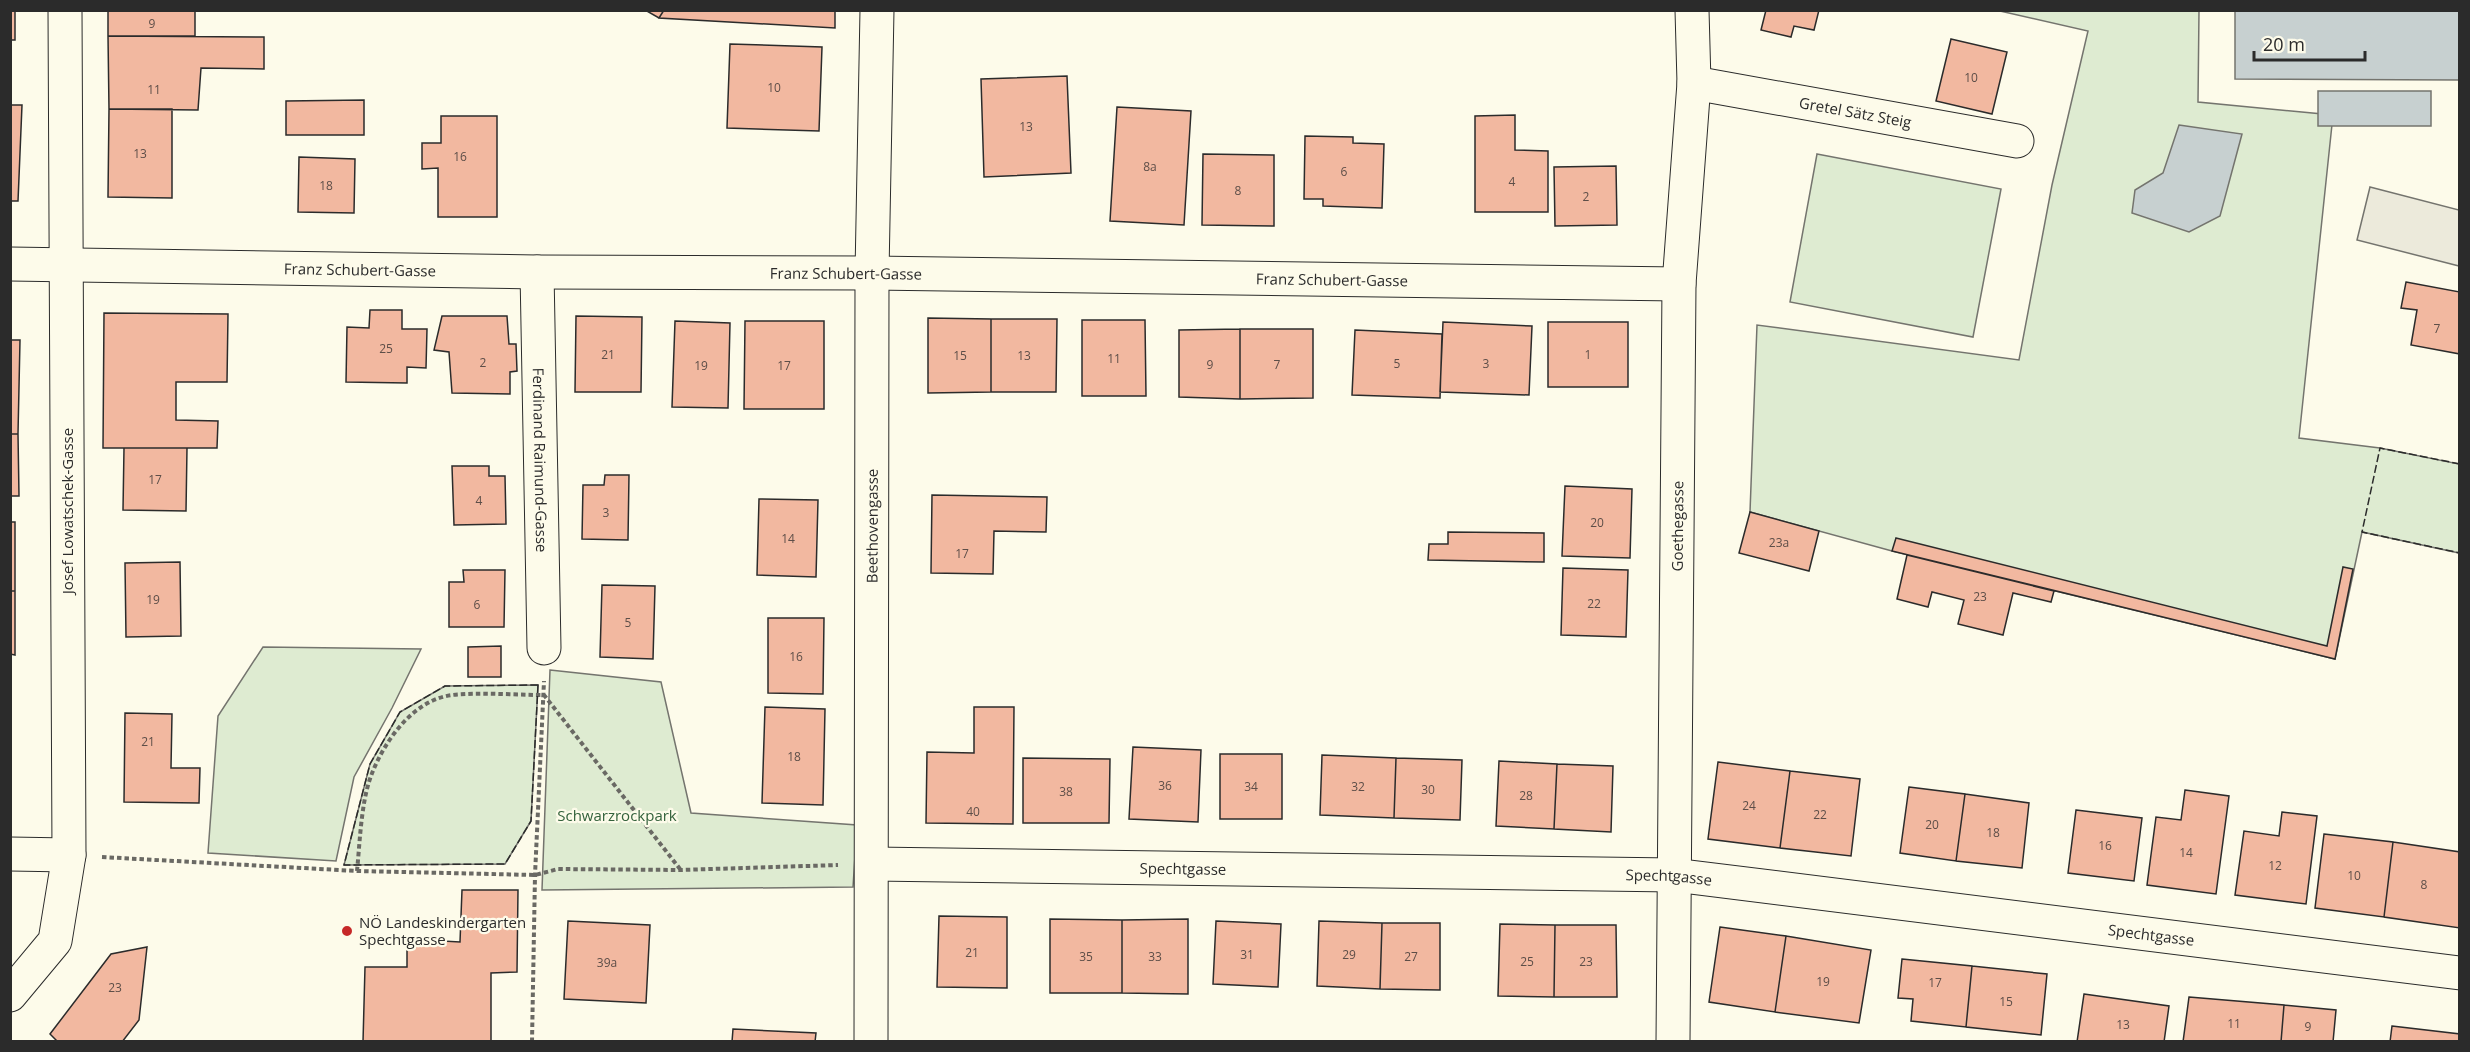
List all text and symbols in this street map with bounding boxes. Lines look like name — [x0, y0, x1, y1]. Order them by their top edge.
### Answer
house number: 9 — [149, 15, 156, 32]
scale bar — [2254, 24, 2365, 62]
text: 20 m — [2263, 32, 2305, 56]
house number: 10 — [1964, 69, 1978, 86]
house number: 10 — [767, 79, 781, 96]
house number: 11 — [147, 81, 161, 98]
street label: Gretel Sätz Steig — [1798, 92, 1913, 132]
house number: 13 — [1019, 118, 1033, 135]
house number: 13 — [133, 145, 147, 162]
house number: 16 — [453, 148, 467, 165]
house number: 8a — [1143, 158, 1157, 175]
house number: 6 — [1341, 163, 1348, 180]
house number: 4 — [1509, 173, 1516, 190]
house number: 18 — [319, 177, 333, 194]
house number: 8 — [1235, 182, 1242, 199]
house number: 2 — [1583, 188, 1590, 205]
street label: Franz Schubert-Gasse — [284, 258, 436, 280]
street label: Franz Schubert-Gasse — [770, 263, 922, 284]
street label: Franz Schubert-Gasse — [1256, 268, 1408, 290]
house number: 7 — [2434, 320, 2441, 337]
house number: 25 — [379, 340, 393, 357]
house number: 21 — [601, 346, 615, 363]
house number: 1 — [1585, 346, 1591, 363]
house number: 15 — [953, 347, 967, 364]
house number: 13 — [1017, 347, 1031, 364]
house number: 11 — [1107, 350, 1121, 367]
house number: 2 — [480, 354, 487, 371]
house number: 5 — [1394, 355, 1401, 372]
house number: 3 — [1483, 355, 1490, 372]
house number: 9 — [1207, 356, 1214, 373]
house number: 7 — [1274, 356, 1281, 373]
house number: 19 — [694, 357, 708, 374]
house number: 17 — [777, 357, 791, 374]
street label: Ferdinand Raimund-Gasse — [529, 367, 552, 553]
street label: Josef Lowatschek-Gasse — [57, 428, 77, 596]
street label: Beethovengasse — [862, 469, 882, 583]
house number: 17 — [148, 471, 162, 488]
street label: Goethegasse — [1667, 481, 1687, 571]
house number: 4 — [476, 492, 483, 509]
house number: 3 — [603, 504, 610, 521]
house number: 20 — [1590, 514, 1604, 531]
house number: 14 — [781, 530, 795, 547]
house number: 23a — [1769, 534, 1789, 551]
house number: 17 — [955, 545, 969, 562]
house number: 23 — [1973, 588, 1987, 605]
house number: 19 — [146, 591, 160, 608]
house number: 22 — [1587, 595, 1601, 612]
house number: 6 — [474, 596, 481, 613]
house number: 5 — [625, 614, 632, 631]
house number: 16 — [789, 648, 803, 665]
house number: 21 — [141, 733, 155, 750]
house number: 18 — [787, 748, 801, 765]
house number: 36 — [1158, 777, 1172, 794]
house number: 34 — [1244, 778, 1258, 795]
house number: 32 — [1351, 778, 1365, 795]
house number: 30 — [1421, 781, 1435, 798]
house number: 38 — [1059, 783, 1073, 800]
house number: 28 — [1519, 787, 1533, 804]
house number: 24 — [1742, 797, 1756, 814]
house number: 40 — [966, 803, 980, 820]
park label: Schwarzrockpark — [557, 805, 677, 825]
house number: 22 — [1813, 806, 1827, 823]
house number: 20 — [1925, 816, 1939, 833]
house number: 18 — [1986, 824, 2000, 841]
house number: 16 — [2098, 837, 2112, 854]
house number: 14 — [2179, 844, 2193, 861]
house number: 12 — [2268, 857, 2282, 874]
street label: Spechtgasse — [1139, 858, 1227, 879]
street label: Spechtgasse — [1625, 864, 1713, 890]
house number: 10 — [2347, 867, 2361, 884]
house number: 8 — [2421, 876, 2428, 893]
place label: NÖ Landeskindergarten Spechtgasse — [359, 912, 526, 949]
street label: Spechtgasse — [2107, 919, 2196, 950]
marker: NÖ Landeskindergarten Spechtgasse — [340, 924, 354, 938]
house number: 21 — [965, 944, 979, 961]
house number: 31 — [1240, 946, 1254, 963]
house number: 29 — [1342, 946, 1356, 963]
house number: 35 — [1079, 948, 1093, 965]
house number: 33 — [1148, 948, 1162, 965]
house number: 27 — [1404, 948, 1418, 965]
house number: 25 — [1520, 953, 1534, 970]
house number: 23 — [1579, 953, 1593, 970]
house number: 39a — [597, 954, 617, 971]
house number: 19 — [1816, 973, 1830, 990]
house number: 17 — [1928, 974, 1942, 991]
house number: 23 — [108, 979, 122, 996]
house number: 15 — [1999, 993, 2013, 1010]
house number: 11 — [2227, 1015, 2241, 1032]
house number: 13 — [2116, 1016, 2130, 1033]
house number: 9 — [2305, 1018, 2312, 1035]

